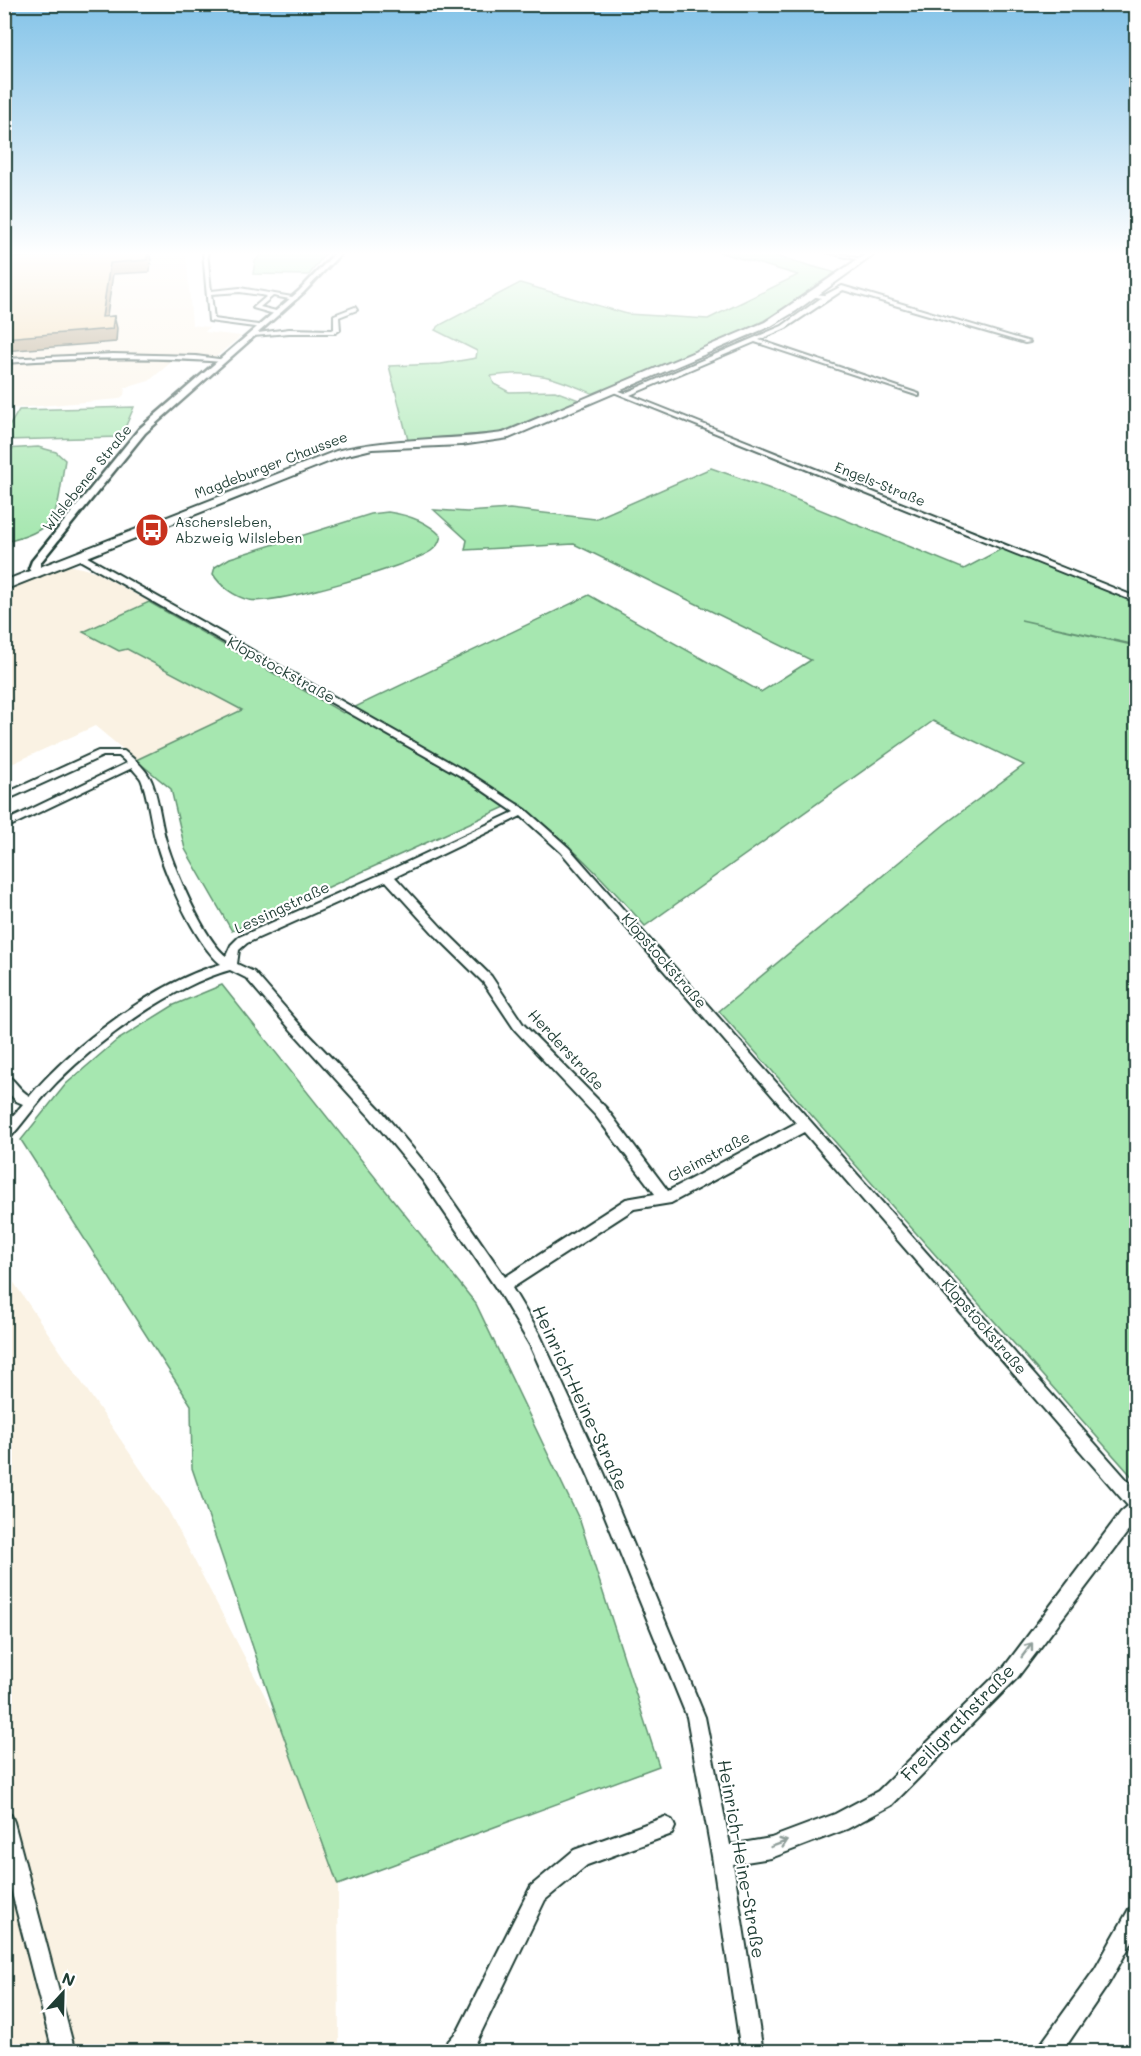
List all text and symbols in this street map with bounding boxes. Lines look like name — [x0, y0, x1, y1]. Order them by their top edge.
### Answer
street label: Wilslebener Straße — [38, 420, 136, 535]
street label: Magdeburger Chaussee — [191, 427, 350, 503]
street label: Engels-Straße — [832, 457, 928, 510]
bus stop icon: Aschersleben, Abzweig Wilsleben — [134, 512, 170, 548]
place label: Aschersleben, Abzweig Wilsleben — [175, 512, 302, 547]
street label: Klopstockstraße — [224, 631, 339, 707]
street label: Lessingstraße — [231, 876, 332, 938]
street label: Klopstockstraße — [618, 908, 712, 1012]
street label: Herderstraße — [524, 1005, 609, 1094]
street label: Gleimstraße — [664, 1126, 753, 1186]
street label: Klopstockstraße — [938, 1274, 1032, 1378]
street label: Heinrich-Heine-Straße — [527, 1301, 634, 1494]
one-way arrow — [1021, 1643, 1033, 1659]
street label: Freiligrathstraße — [895, 1659, 1019, 1786]
street label: Heinrich-Heine-Straße — [713, 1758, 771, 1960]
one-way arrow — [769, 1838, 788, 1849]
north arrow — [33, 1963, 93, 2023]
text: N — [59, 1967, 78, 1991]

